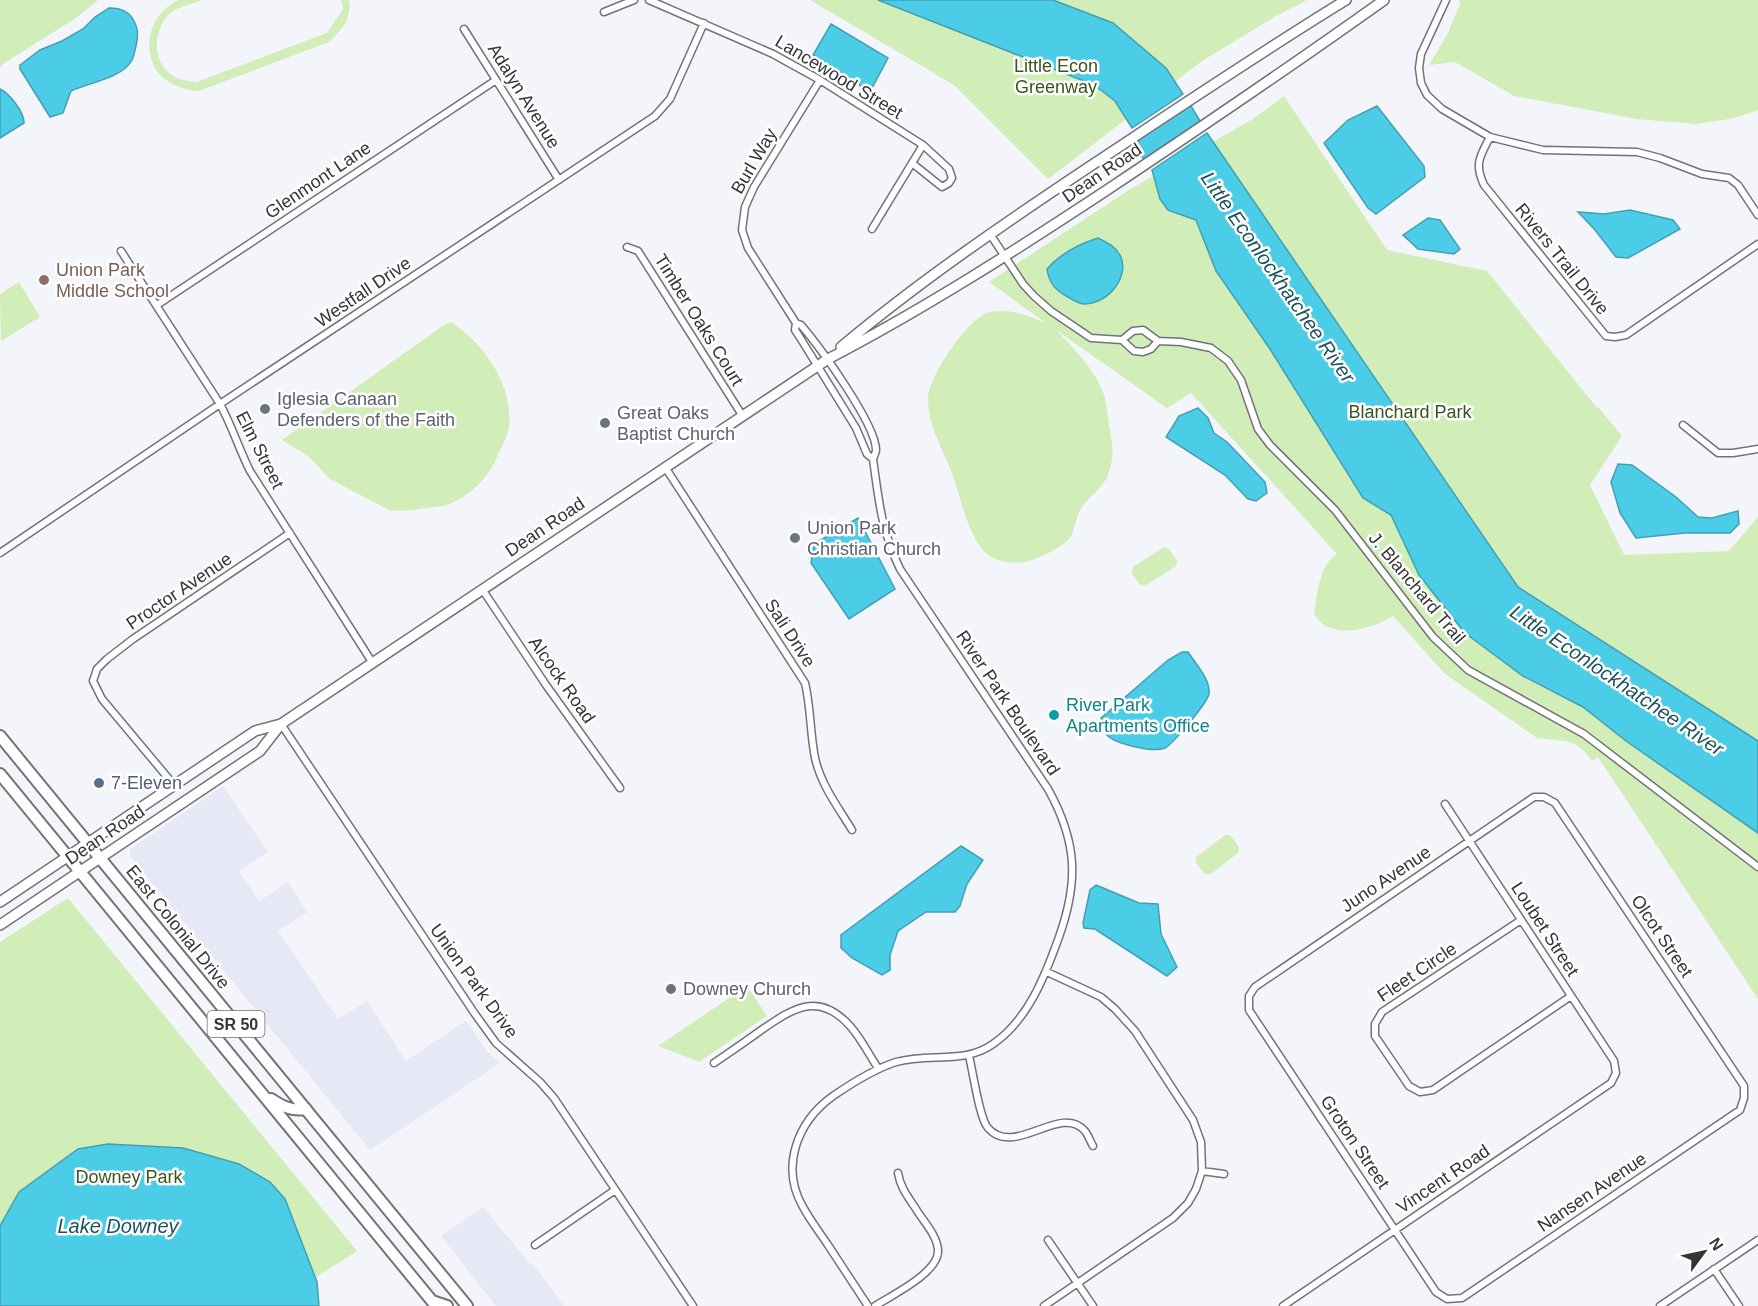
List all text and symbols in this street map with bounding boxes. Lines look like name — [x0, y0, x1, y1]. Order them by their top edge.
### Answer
street label: Lancewood Street — [772, 31, 906, 123]
street label: Adalyn Avenue — [484, 40, 564, 152]
park label: Little Econ Greenway — [1014, 56, 1098, 97]
street label: Burl Way — [727, 125, 781, 197]
street label: Glenmont Lane — [261, 137, 375, 223]
street label: Dean Road — [1059, 139, 1145, 207]
water label: Little Econlockhatchee River — [1197, 167, 1360, 388]
street label: Rivers Trail Drive — [1511, 199, 1613, 319]
street label: Timber Oaks Court — [650, 251, 748, 389]
street label: Westfall Drive — [312, 253, 414, 331]
place label: Union Park Middle School — [56, 260, 169, 301]
marker: Union Park Middle School — [37, 273, 51, 287]
place label: Iglesia Canaan Defenders of the Faith — [277, 389, 455, 430]
marker: Iglesia Canaan Defenders of the Faith — [258, 402, 272, 416]
park label: Blanchard Park — [1348, 402, 1473, 422]
place label: Great Oaks Baptist Church — [617, 403, 735, 444]
street label: Elm Street — [232, 408, 288, 492]
marker: Great Oaks Baptist Church — [598, 416, 612, 430]
street label: Dean Road — [502, 493, 588, 561]
place label: Union Park Christian Church — [807, 518, 941, 559]
street label: J. Blanchard Trail — [1365, 528, 1469, 648]
marker: Union Park Christian Church — [788, 531, 802, 545]
street label: Proctor Avenue — [123, 548, 235, 634]
street label: Sali Drive — [761, 595, 819, 671]
water label: Little Econlockhatchee River — [1506, 600, 1729, 760]
street label: River Park Boulevard — [952, 627, 1064, 779]
street label: Alcock Road — [525, 633, 599, 727]
place label: River Park Apartments Office — [1066, 695, 1210, 736]
marker: River Park Apartments Office — [1047, 708, 1061, 722]
place label: 7-Eleven — [111, 773, 182, 793]
marker: 7-Eleven — [92, 776, 106, 790]
street label: Dean Road — [62, 801, 148, 869]
street label: Juno Avenue — [1337, 842, 1435, 916]
street label: East Colonial Drive — [122, 861, 234, 993]
street label: Loubet Street — [1507, 878, 1583, 980]
street label: Olcot Street — [1627, 891, 1697, 981]
street label: Union Park Drive — [426, 920, 522, 1042]
street label: Fleet Circle — [1374, 938, 1460, 1006]
place label: Downey Church — [683, 979, 811, 999]
marker: Downey Church — [664, 982, 678, 996]
road number: SR 50 — [208, 1011, 264, 1037]
street label: Groton Street — [1316, 1092, 1394, 1192]
street label: Vincent Road — [1393, 1141, 1493, 1217]
street label: Nansen Avenue — [1534, 1148, 1650, 1236]
park label: Downey Park — [75, 1167, 184, 1187]
water label: Lake Downey — [57, 1215, 180, 1237]
north arrow — [1674, 1222, 1734, 1282]
text: N — [1706, 1235, 1726, 1254]

